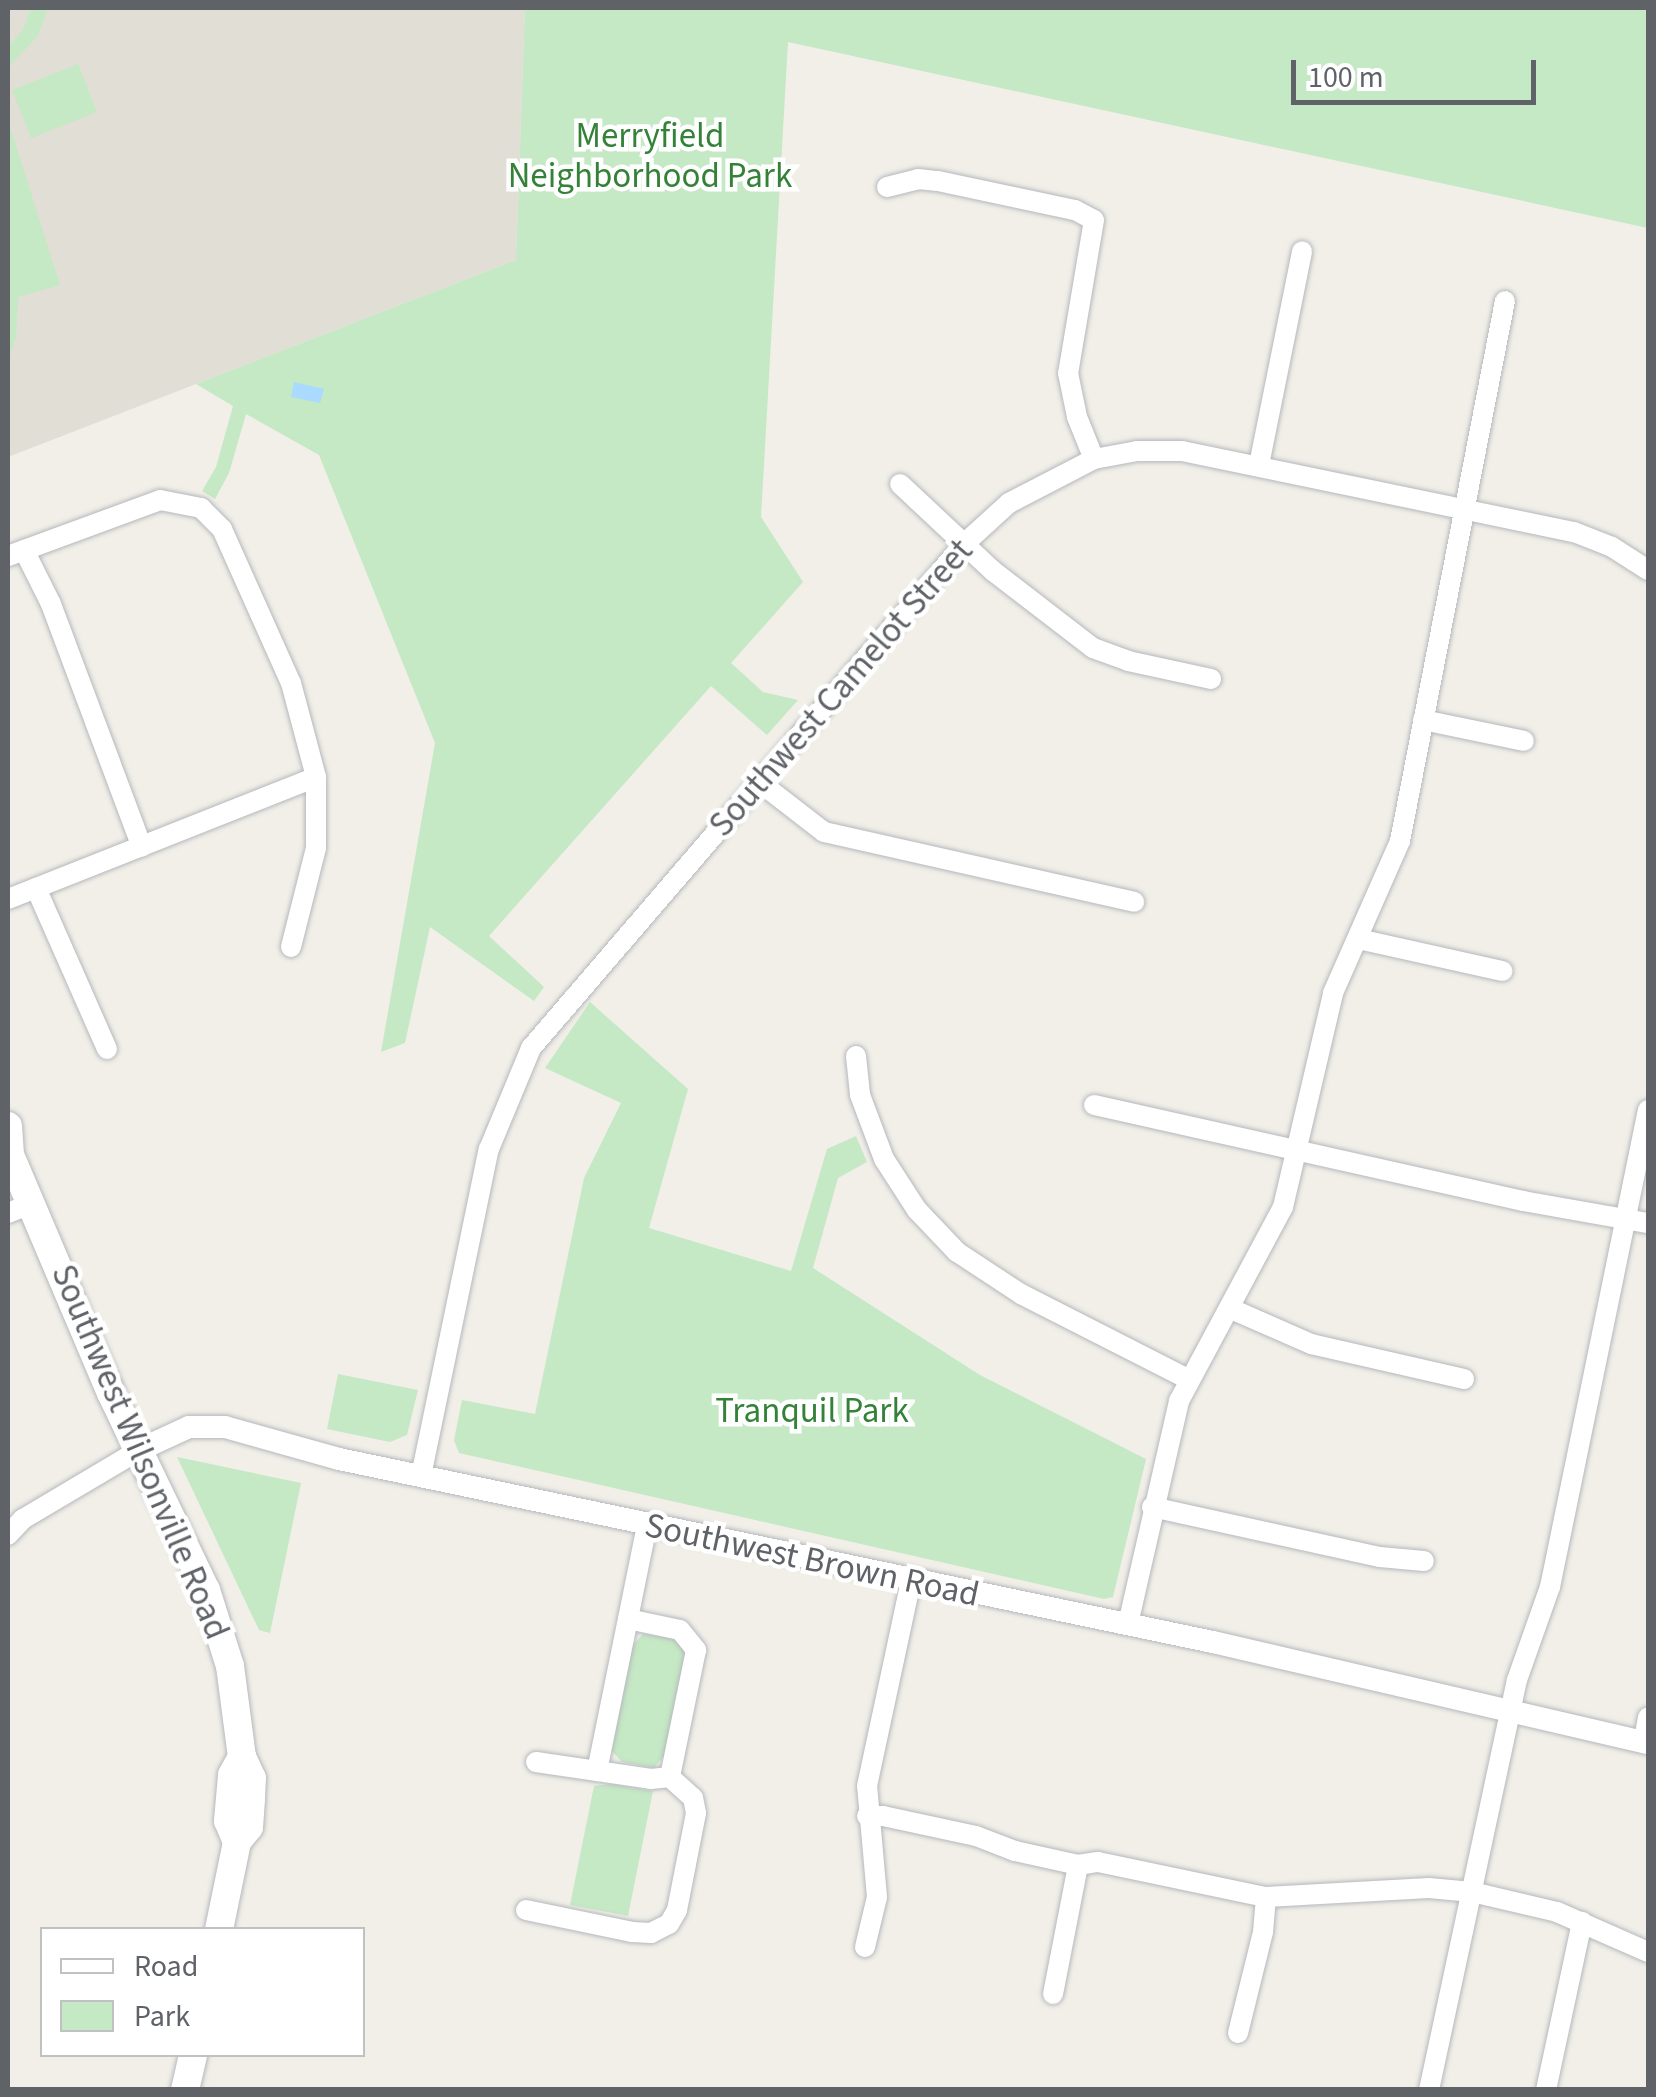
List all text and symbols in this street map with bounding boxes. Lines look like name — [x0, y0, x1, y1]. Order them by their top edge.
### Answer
scale bar — [1296, 40, 1541, 102]
text: 100 m — [1308, 56, 1384, 99]
park label: Merryfield Neighborhood Park — [508, 115, 792, 197]
street label: Southwest Camelot Street — [700, 531, 982, 845]
street label: Southwest Wilsonville Road — [42, 1258, 238, 1646]
park label: Tranquil Park — [715, 1390, 909, 1432]
street label: Southwest Brown Road — [641, 1504, 983, 1616]
legend — [40, 1927, 365, 2057]
text: Road — [134, 1945, 198, 1988]
text: Park — [134, 1995, 190, 2038]

